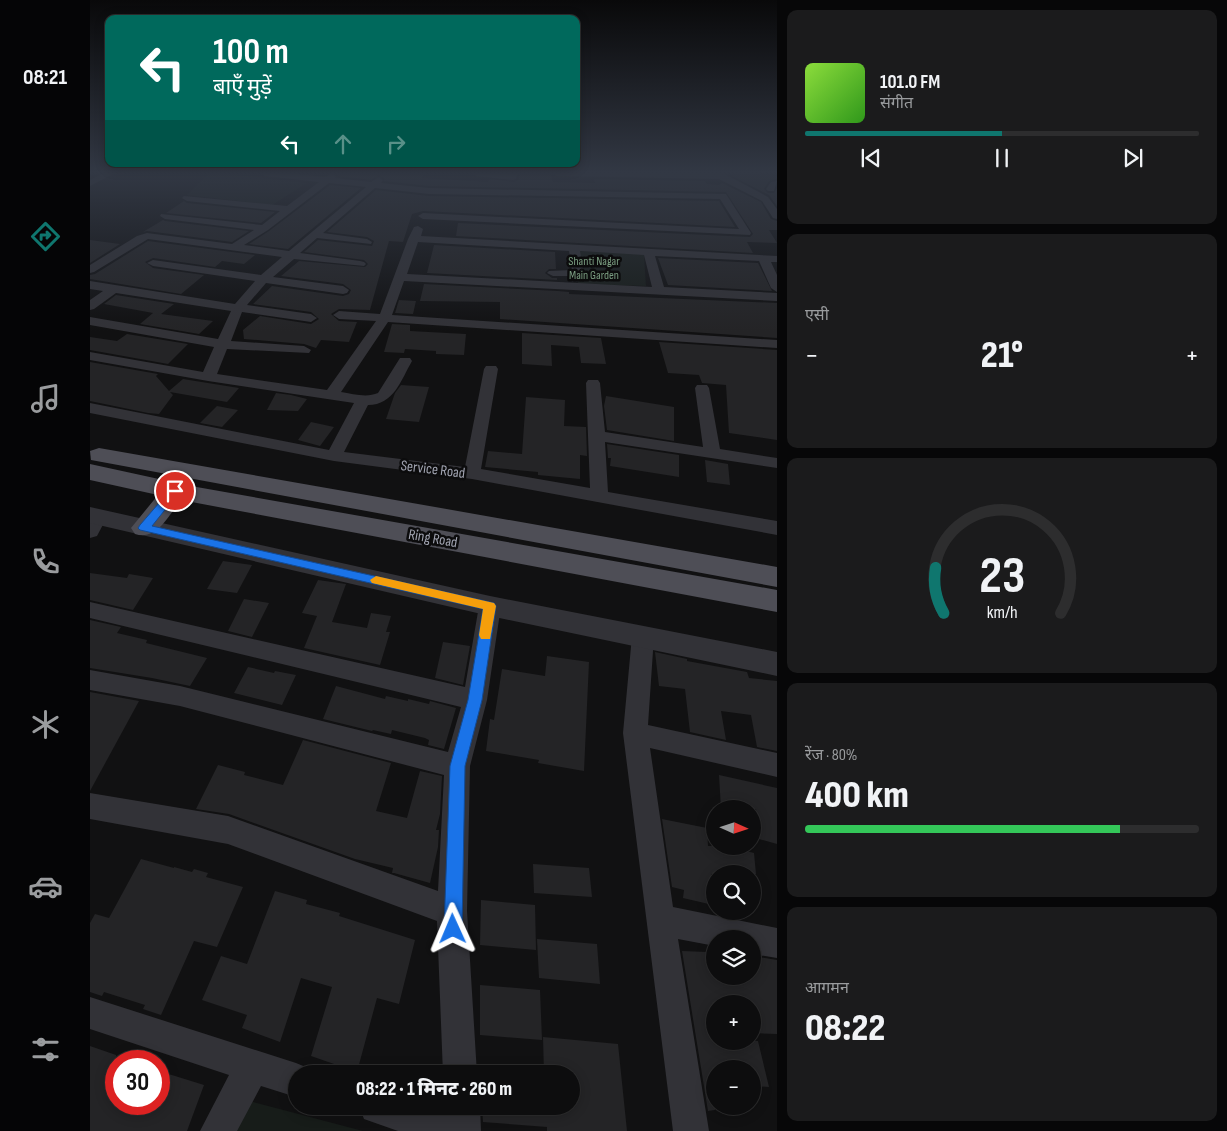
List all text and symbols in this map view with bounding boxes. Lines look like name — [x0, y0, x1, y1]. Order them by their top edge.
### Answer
text: 100 m — [213, 31, 289, 74]
icon: left — [130, 35, 195, 100]
text: 08:21 — [23, 64, 67, 91]
text: 101.0 FM — [880, 71, 940, 94]
text: बाएँ मुड़ें — [213, 74, 272, 101]
text: संगीत — [880, 94, 913, 113]
icon: left — [276, 130, 304, 158]
icon: ahead — [329, 130, 357, 158]
icon: right — [382, 130, 410, 158]
icon: previous — [857, 144, 885, 172]
icon: pause — [988, 144, 1016, 172]
icon: next — [1119, 144, 1147, 172]
icon: directions — [28, 219, 63, 254]
park label: Shanti Nagar Main Garden — [568, 254, 620, 283]
text: एसी — [805, 306, 829, 325]
text: 21° — [981, 333, 1023, 378]
text: − — [805, 339, 819, 372]
text: + — [1185, 339, 1199, 372]
icon: music — [28, 381, 63, 416]
street label: Service Road — [400, 456, 466, 483]
pin — [154, 470, 196, 512]
icon: arrive — [161, 477, 189, 505]
street label: Ring Road — [407, 525, 459, 552]
icon: phone — [28, 544, 63, 579]
text: 23 — [979, 545, 1025, 608]
text: km/h — [987, 602, 1017, 623]
icon: climate — [28, 707, 63, 742]
text: रेंज · 80% — [805, 746, 857, 765]
text: 400 km — [805, 773, 909, 818]
north arrow — [706, 800, 761, 855]
map controls — [706, 800, 761, 1115]
button: search — [706, 865, 761, 920]
icon: car — [28, 869, 63, 904]
position arrow — [426, 902, 478, 954]
button: layers — [706, 930, 761, 985]
text: आगमन — [805, 979, 849, 998]
button: + — [706, 995, 761, 1050]
text: 08:22 — [805, 1006, 885, 1051]
icon: filters — [28, 1032, 63, 1067]
speed limit sign: 30 — [105, 1050, 170, 1115]
button: − — [706, 1060, 761, 1115]
text: 08:22 · 1 मिनट · 260 m — [356, 1078, 512, 1101]

